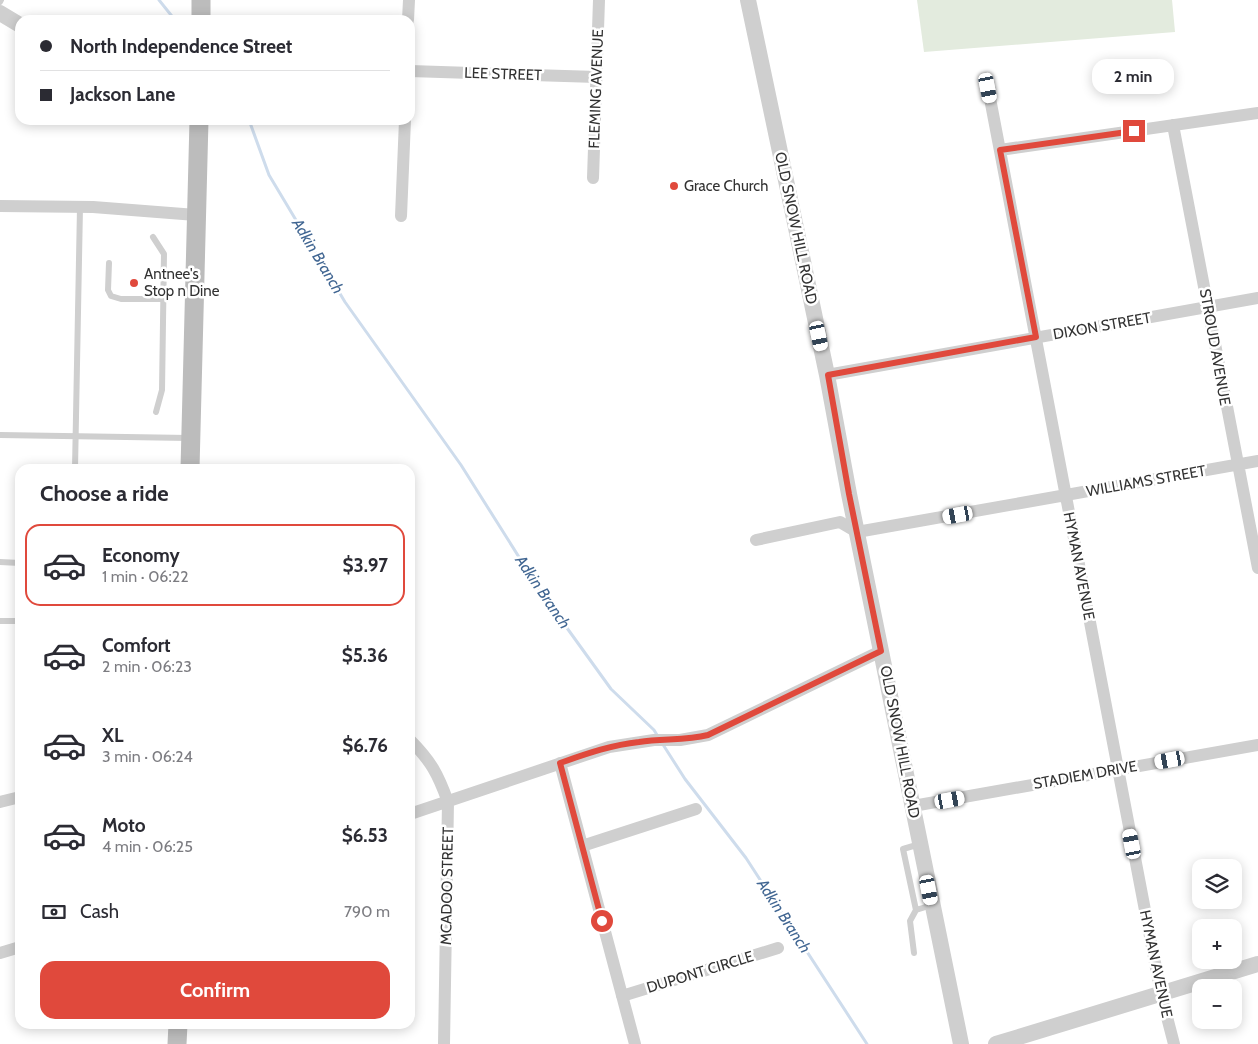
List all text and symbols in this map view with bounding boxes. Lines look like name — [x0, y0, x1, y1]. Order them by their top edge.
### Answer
street label: FLEMING AVENUE — [585, 29, 607, 149]
text: North Independence Street — [70, 35, 292, 58]
callout: 2 min — [1093, 58, 1175, 94]
street label: LEE STREET — [464, 64, 542, 84]
text: 2 min — [1114, 67, 1152, 86]
car — [977, 72, 998, 104]
text: Jackson Lane — [70, 83, 175, 106]
route end — [1123, 120, 1145, 142]
street label: OLD SNOW HILL ROAD — [771, 150, 821, 306]
place label: Grace Church — [684, 177, 768, 195]
marker: Grace Church — [668, 180, 680, 192]
water label: Adkin Branch — [288, 214, 348, 297]
place label: Antnee's Stop n Dine — [144, 265, 220, 300]
marker: Antnee's Stop n Dine — [128, 277, 140, 289]
street label: STROUD AVENUE — [1196, 287, 1234, 407]
street label: DIXON STREET — [1052, 309, 1152, 343]
car — [808, 320, 829, 352]
street label: WILLIAMS STREET — [1085, 462, 1207, 500]
text: Choose a ride — [40, 480, 169, 507]
car — [941, 505, 974, 525]
street label: HYMAN AVENUE — [1060, 510, 1098, 622]
icon: car — [42, 543, 87, 588]
text: Economy — [102, 544, 180, 567]
water label: Adkin Branch — [511, 551, 574, 632]
text: $3.97 — [342, 554, 388, 577]
text: 1 min · 06:22 — [102, 567, 189, 586]
icon: car — [42, 633, 87, 678]
text: Comfort — [102, 634, 171, 657]
text: $5.36 — [342, 644, 388, 667]
text: 2 min · 06:23 — [102, 657, 192, 676]
street label: OLD SNOW HILL ROAD — [876, 664, 924, 820]
icon: car — [42, 723, 87, 768]
text: XL — [102, 724, 123, 747]
text: $6.76 — [342, 734, 388, 757]
text: 3 min · 06:24 — [102, 747, 193, 766]
car — [1153, 750, 1186, 770]
street label: STADIEM DRIVE — [1032, 757, 1138, 793]
car — [933, 790, 966, 810]
icon: car — [42, 813, 87, 858]
text: Moto — [102, 814, 146, 837]
text: $6.53 — [342, 824, 388, 847]
street label: MCADOO STREET — [437, 827, 457, 945]
car — [1121, 828, 1142, 860]
text: 4 min · 06:25 — [102, 837, 193, 856]
map controls — [1192, 859, 1242, 1029]
button: layers — [1192, 859, 1242, 909]
car — [918, 874, 939, 906]
water label: Adkin Branch — [752, 875, 815, 957]
icon: cash — [40, 898, 68, 926]
text: Cash — [80, 900, 119, 923]
text: 790 m — [344, 902, 390, 921]
street label: HYMAN AVENUE — [1136, 908, 1176, 1020]
route start — [591, 910, 613, 932]
button: + — [1192, 919, 1242, 969]
street label: DUPONT CIRCLE — [644, 947, 756, 997]
button: Confirm — [40, 961, 390, 1019]
button: − — [1192, 979, 1242, 1029]

